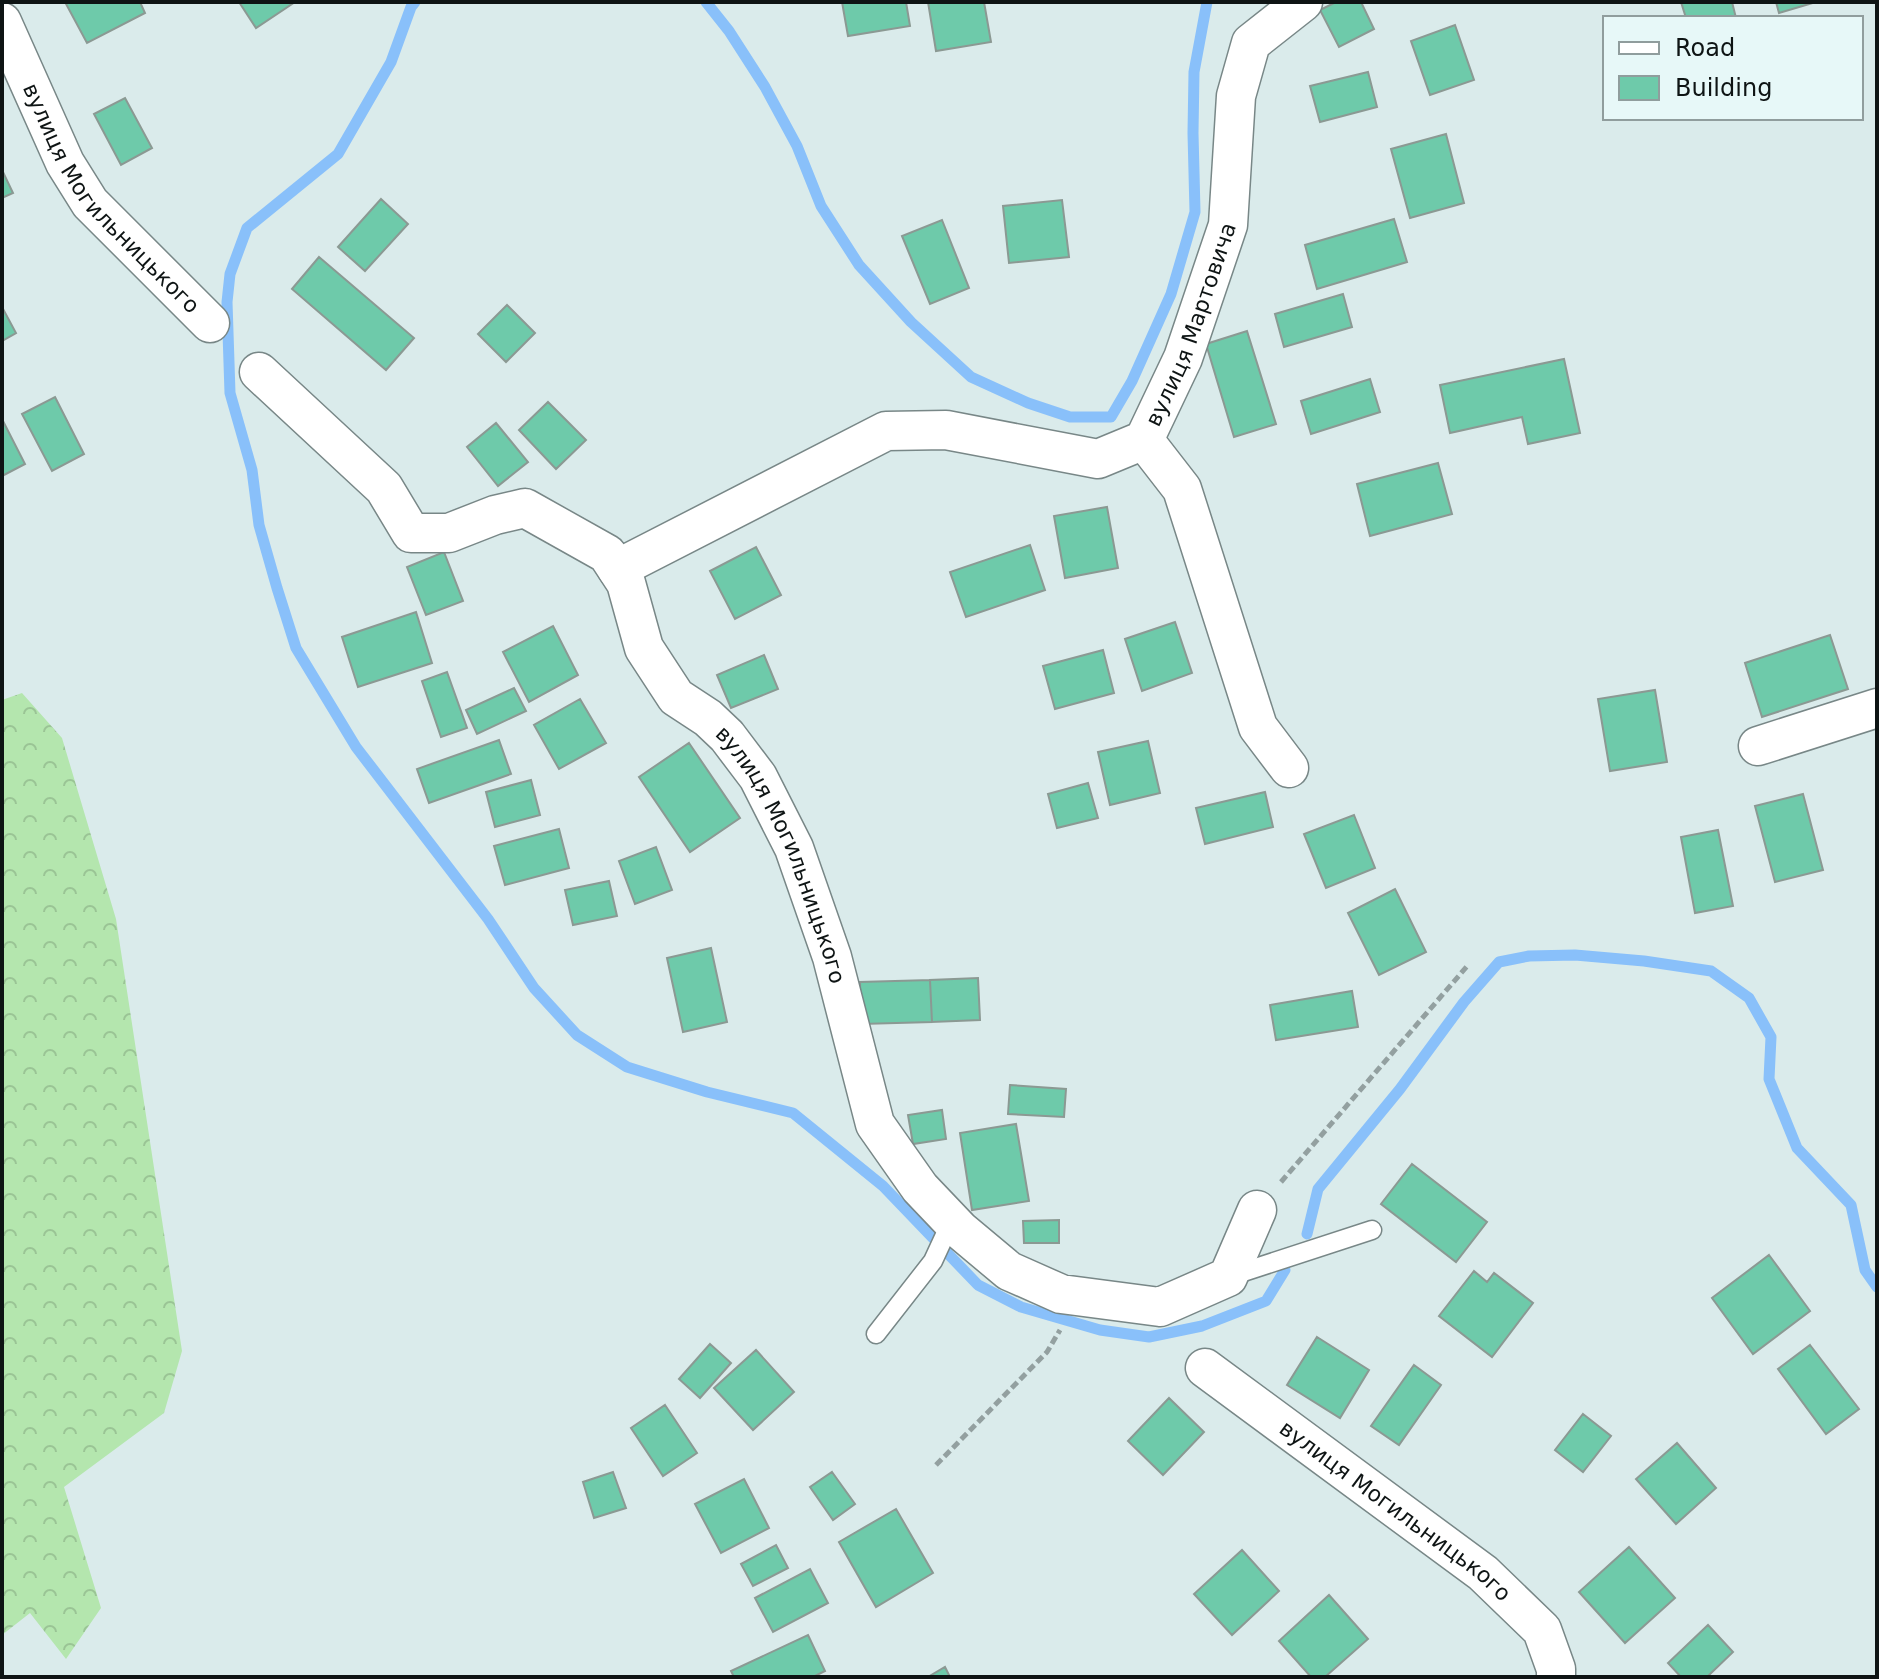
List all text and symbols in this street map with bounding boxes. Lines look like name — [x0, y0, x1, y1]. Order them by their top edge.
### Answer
legend — [1603, 16, 1863, 120]
text: Road — [1675, 34, 1735, 62]
text: Building — [1675, 74, 1772, 102]
street label: вулиця Могильницького — [18, 79, 205, 318]
street label: вулиця Мартовича — [1140, 219, 1240, 430]
street label: вулиця Могильницького — [711, 720, 851, 986]
street label: вулиця Могильницького — [1275, 1415, 1516, 1606]

